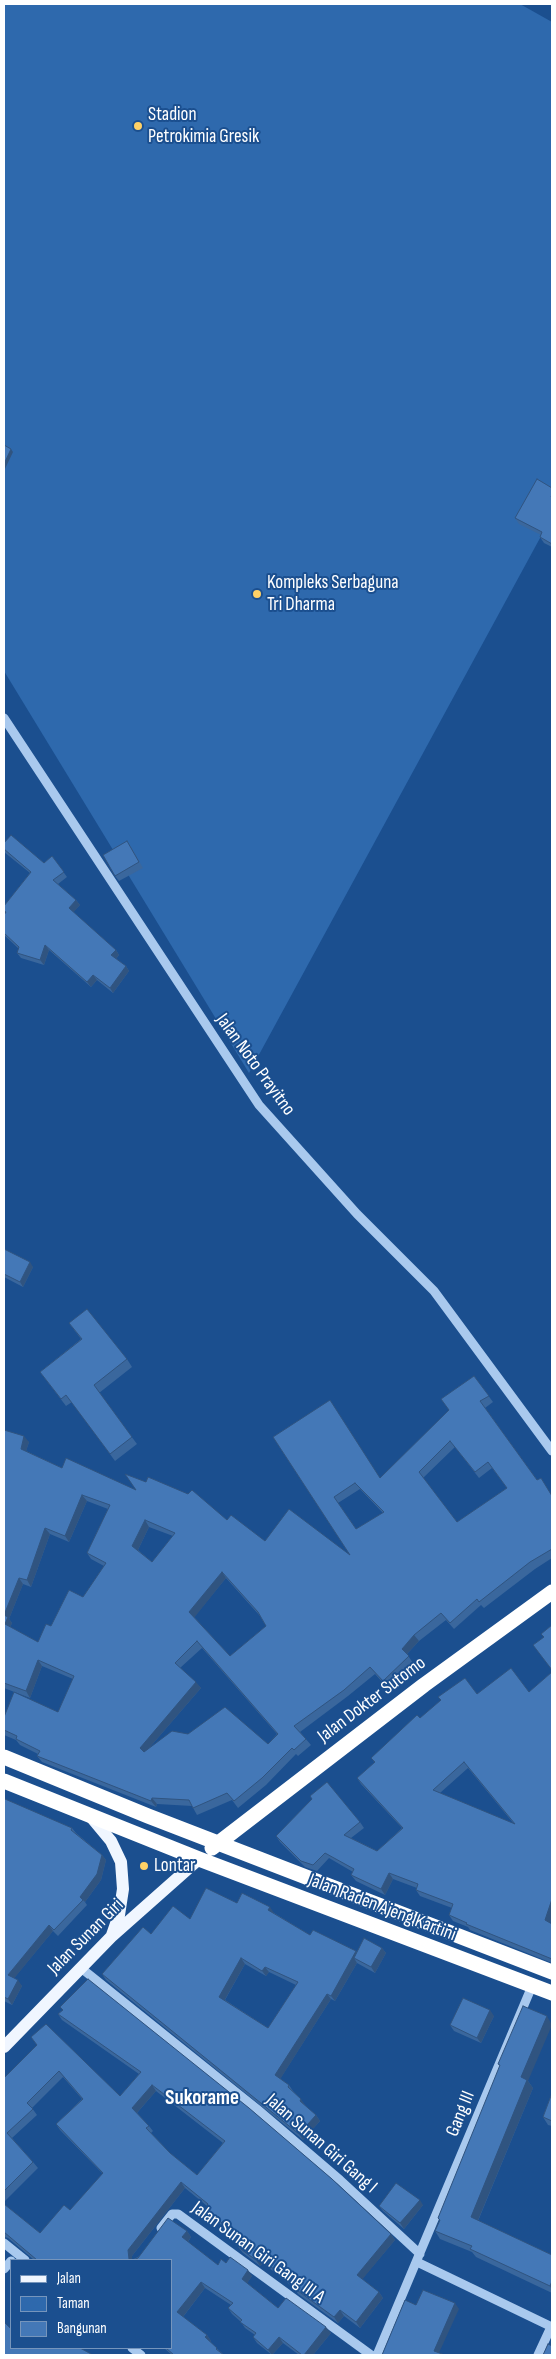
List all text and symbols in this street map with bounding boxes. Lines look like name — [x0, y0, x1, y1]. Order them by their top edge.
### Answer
place label: Stadion Petrokimia Gresik — [148, 104, 259, 148]
marker: Stadion Petrokimia Gresik — [132, 120, 144, 132]
place label: Kompleks Serbaguna Tri Dharma — [267, 572, 399, 616]
marker: Kompleks Serbaguna Tri Dharma — [251, 588, 263, 600]
street label: Jalan Noto Prayitno — [210, 1010, 300, 1120]
street label: Jalan Dokter Sutomo — [314, 1652, 430, 1748]
place label: Lontar — [154, 1855, 195, 1877]
marker: Lontar — [138, 1860, 150, 1872]
street label: Jalan Raden Ajeng Kartini — [305, 1869, 459, 1947]
street label: Jalan Sunan Giri — [43, 1894, 129, 1980]
district label: Sukorame — [165, 2086, 239, 2112]
street label: Gang III — [442, 2088, 480, 2140]
street label: Jalan Sunan Giri Gang I — [261, 2089, 381, 2199]
street label: Jalan Sunan Giri Gang III A — [187, 2197, 329, 2309]
legend — [10, 2259, 172, 2349]
text: Jalan — [57, 2269, 81, 2288]
text: Taman — [57, 2294, 90, 2313]
text: Bangunan — [57, 2319, 107, 2338]

